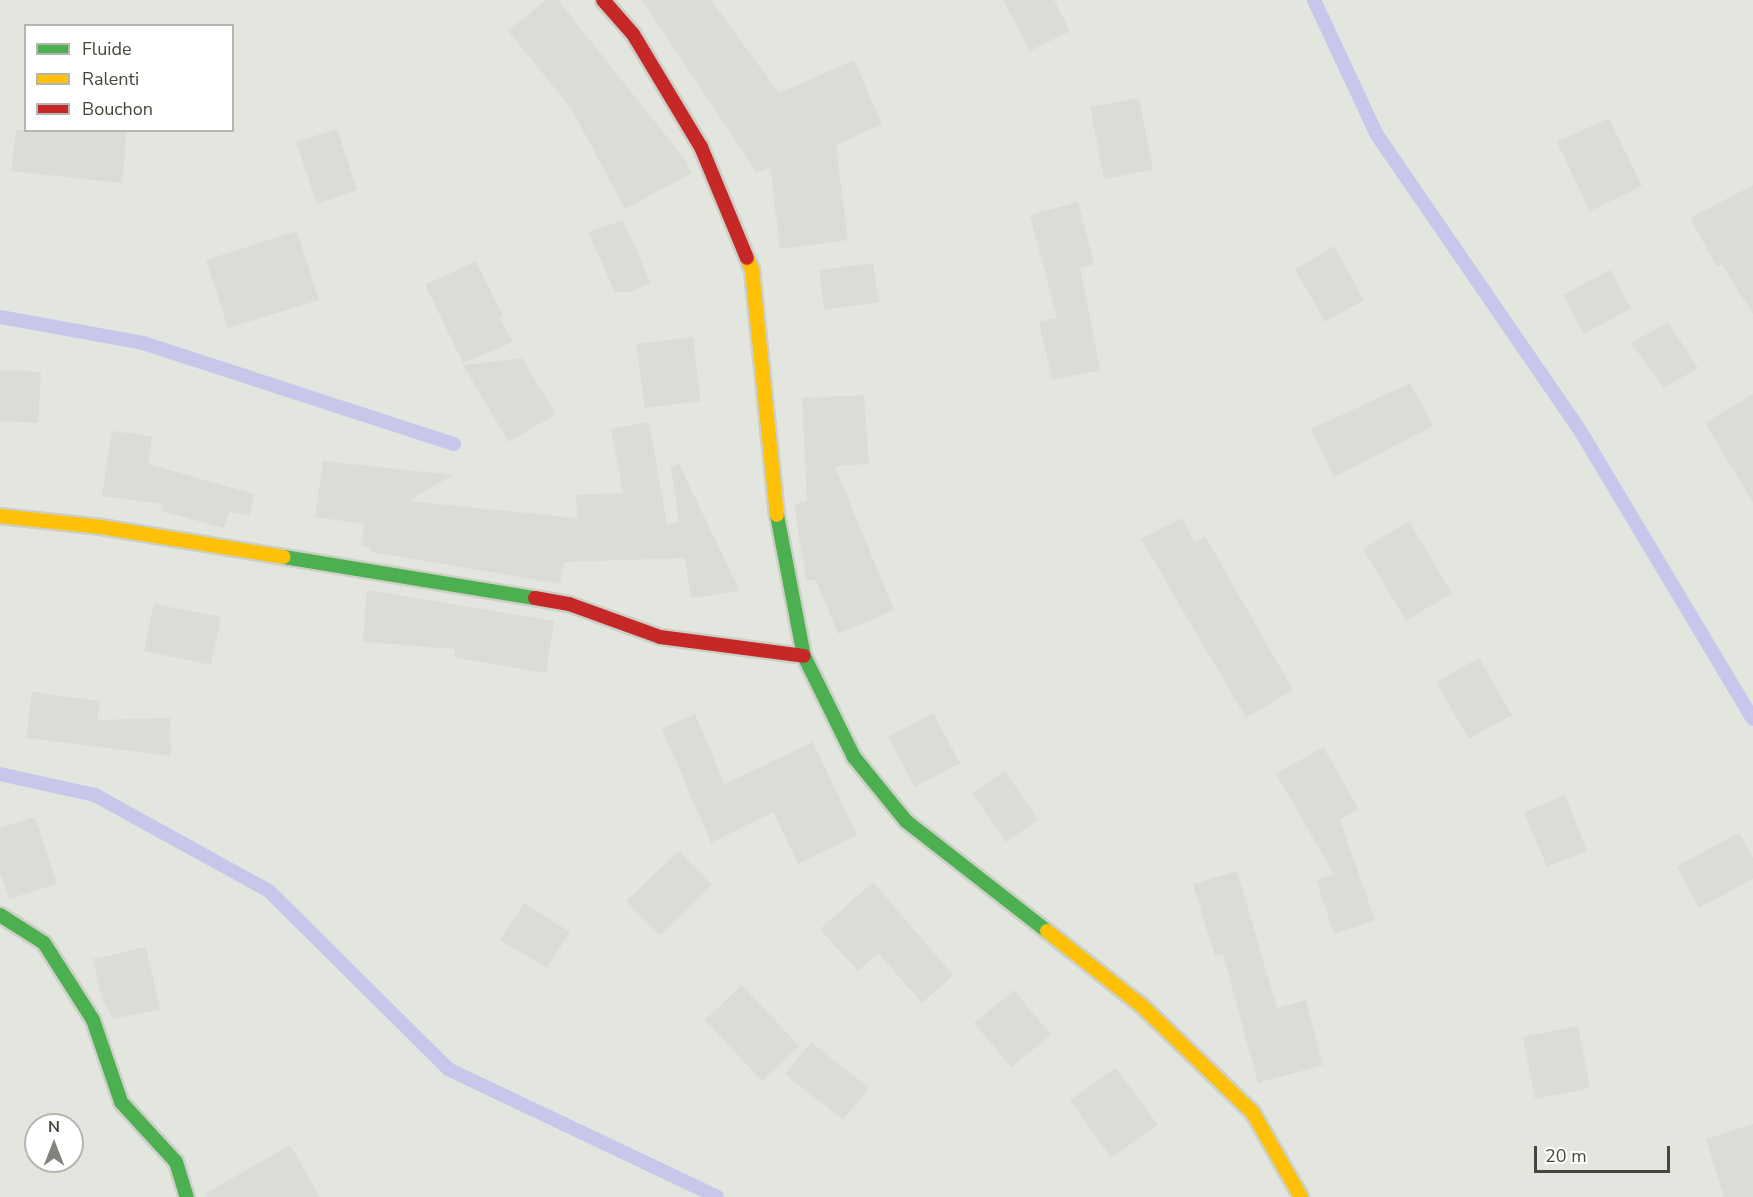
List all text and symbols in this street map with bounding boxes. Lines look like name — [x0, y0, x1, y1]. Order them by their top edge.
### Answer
legend — [24, 24, 234, 132]
text: Fluide — [82, 37, 132, 61]
text: Ralenti — [82, 67, 139, 91]
text: Bouchon — [82, 97, 153, 121]
north arrow — [24, 1113, 84, 1173]
text: N — [48, 1116, 60, 1138]
scale bar — [1537, 1134, 1674, 1172]
text: 20 m — [1545, 1144, 1587, 1168]

